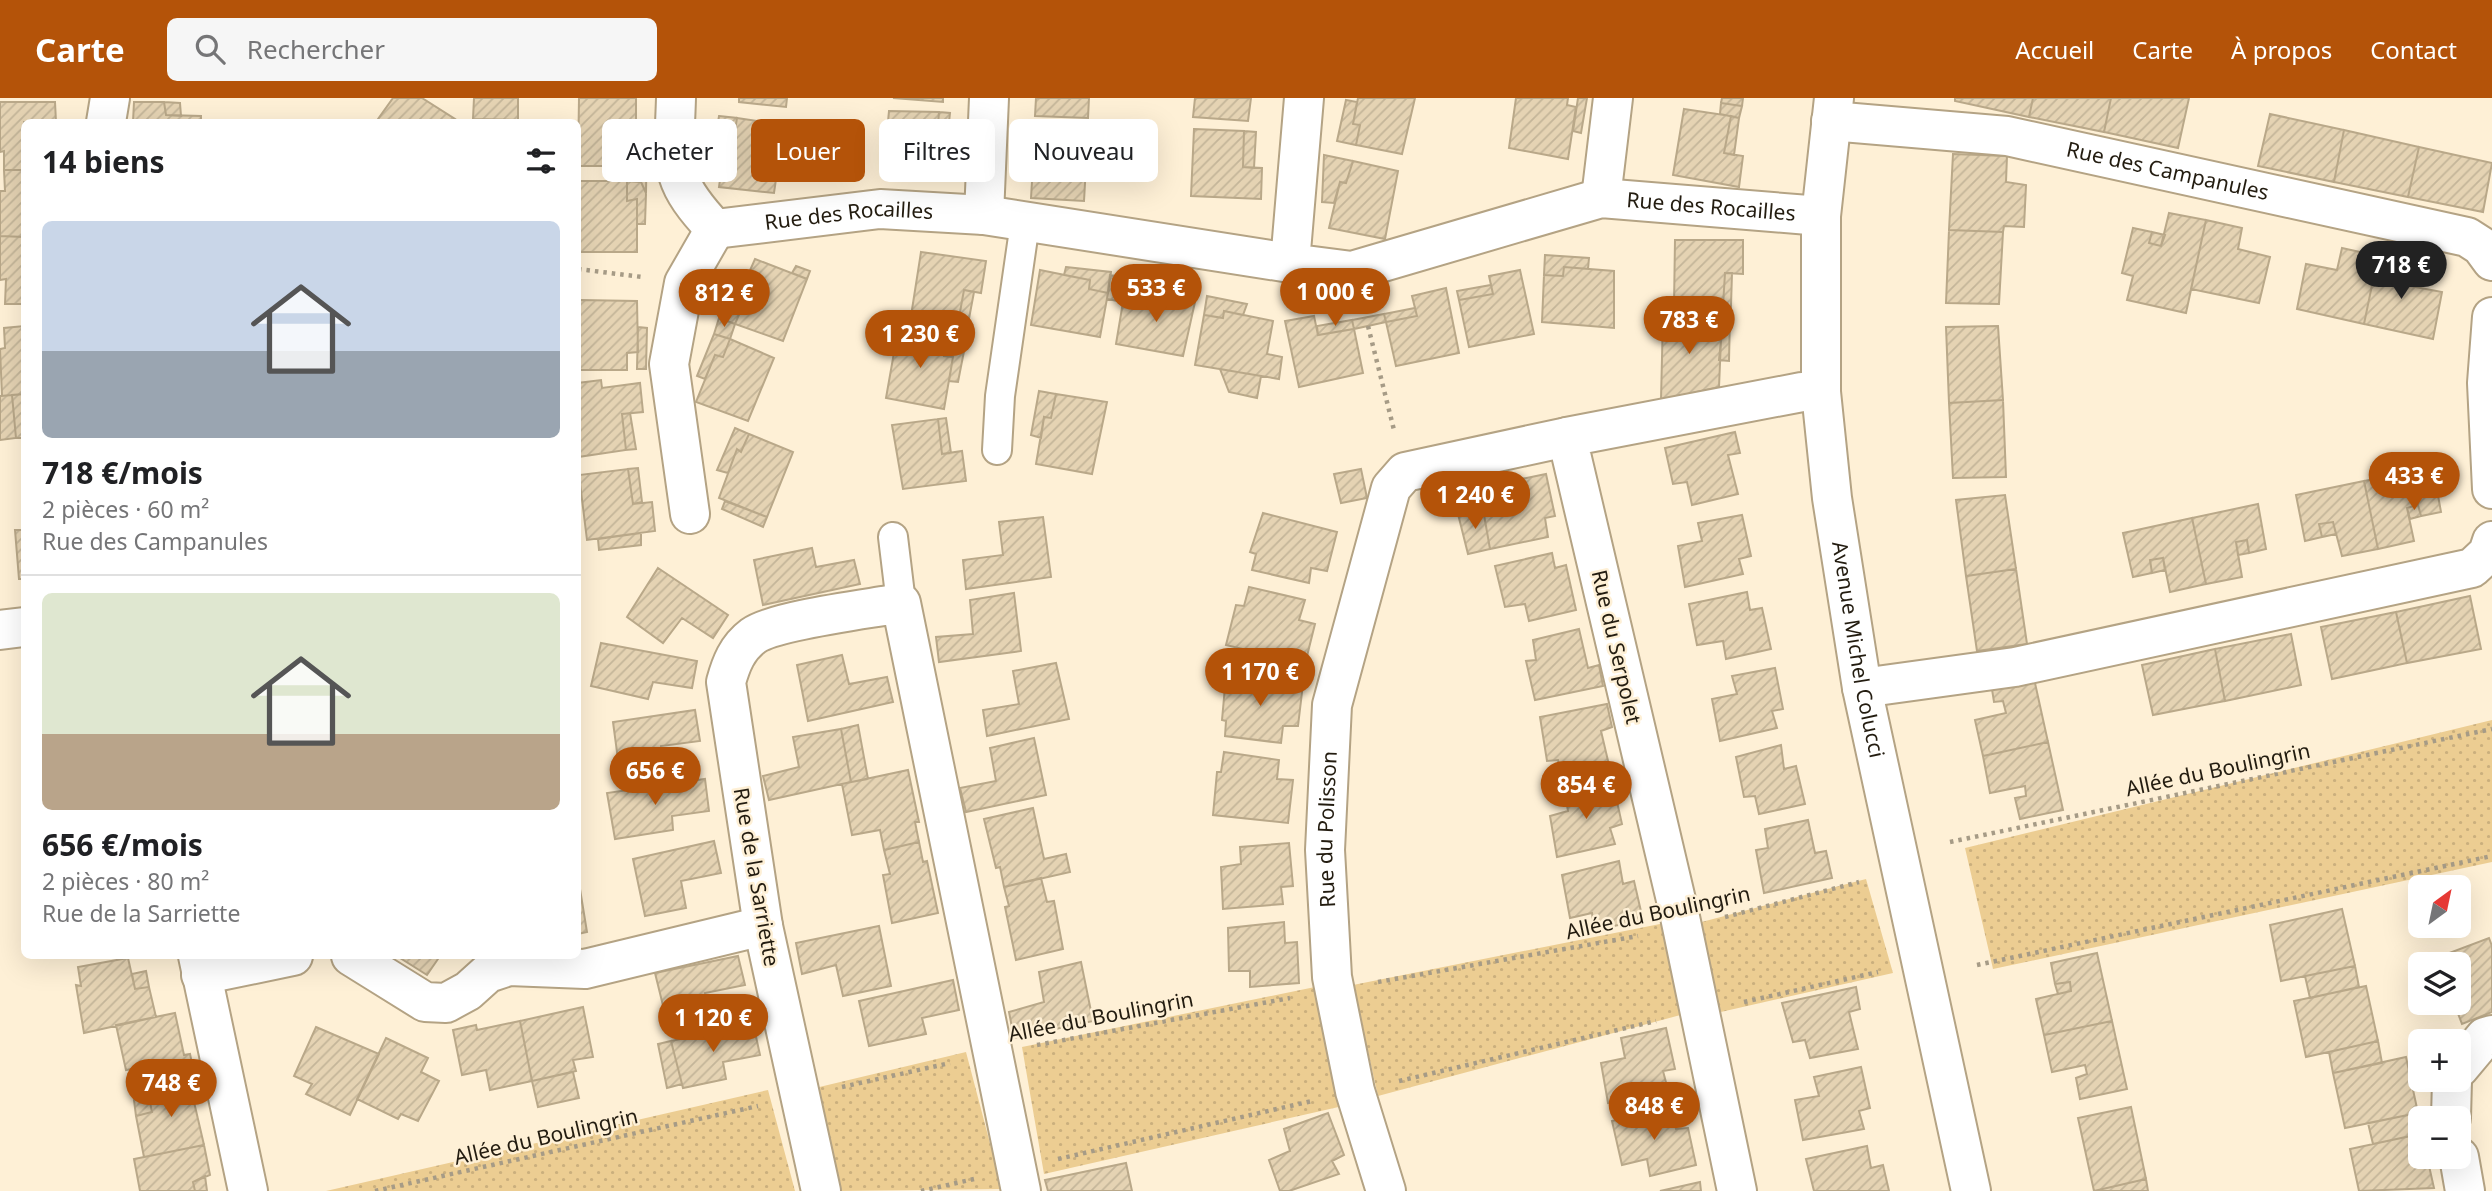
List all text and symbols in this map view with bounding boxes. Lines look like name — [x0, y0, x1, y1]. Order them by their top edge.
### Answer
search box — [167, 18, 657, 81]
text: Carte — [35, 27, 125, 72]
icon: search — [191, 30, 229, 68]
text: Rechercher — [247, 31, 385, 67]
text: Accueil — [2015, 33, 2094, 66]
text: Carte — [2132, 33, 2193, 66]
text: À propos — [2231, 33, 2332, 66]
text: Contact — [2370, 33, 2457, 66]
chip: Acheter — [602, 119, 737, 182]
chip: Louer — [751, 119, 865, 182]
chip: Filtres — [879, 119, 995, 182]
chip: Nouveau — [1009, 119, 1158, 182]
street label: Rue des Campanules — [2064, 134, 2272, 206]
text: 14 biens — [42, 141, 165, 182]
icon: filters — [522, 142, 560, 180]
street label: Rue des Rocailles — [1626, 185, 1797, 227]
street label: Rue des Rocailles — [763, 194, 934, 236]
pin: 718 € — [2352, 242, 2450, 301]
text: 718 € — [2372, 248, 2430, 280]
pin: 533 € — [1107, 264, 1205, 324]
icon: home — [238, 266, 364, 392]
pin: 1 000 € — [1270, 268, 1400, 328]
pin: 812 € — [675, 270, 773, 329]
text: 533 € — [1127, 271, 1185, 303]
text: 1 000 € — [1296, 275, 1374, 307]
text: 812 € — [695, 276, 753, 308]
pin: 783 € — [1640, 296, 1738, 356]
text: 783 € — [1660, 303, 1718, 335]
pin: 1 230 € — [855, 310, 985, 370]
text: 1 230 € — [881, 317, 959, 349]
text: 718 €/mois — [42, 452, 203, 493]
pin: 433 € — [2365, 452, 2463, 512]
text: 433 € — [2385, 459, 2443, 491]
pin: 1 240 € — [1410, 472, 1540, 531]
text: 1 240 € — [1436, 478, 1514, 510]
text: 2 pièces · 60 m² — [42, 493, 209, 525]
text: Rue des Campanules — [42, 525, 268, 557]
street label: Avenue Michel Colucci — [1826, 539, 1892, 760]
street label: Rue du Serpolet — [1586, 567, 1648, 727]
icon: home — [238, 638, 364, 764]
pin: 1 170 € — [1195, 648, 1325, 708]
text: 1 170 € — [1221, 655, 1299, 687]
street label: Allée du Boulingrin — [2123, 736, 2313, 802]
pin: 656 € — [606, 748, 704, 807]
street label: Rue du Polisson — [1310, 750, 1343, 908]
text: 656 € — [626, 754, 684, 786]
pin: 854 € — [1537, 762, 1635, 821]
text: 854 € — [1557, 768, 1615, 800]
street label: Rue de la Sarriette — [727, 785, 787, 968]
text: 656 €/mois — [42, 824, 203, 865]
text: 2 pièces · 80 m² — [42, 865, 209, 897]
north arrow — [2408, 875, 2471, 938]
map controls — [2408, 875, 2471, 1169]
street label: Allée du Boulingrin — [1563, 879, 1753, 945]
text: Rue de la Sarriette — [42, 897, 240, 929]
button: layers — [2408, 952, 2471, 1015]
street label: Allée du Boulingrin — [1006, 984, 1196, 1048]
pin: 1 120 € — [648, 995, 778, 1054]
text: 1 120 € — [674, 1001, 752, 1033]
button: + — [2408, 1029, 2471, 1092]
pin: 748 € — [122, 1060, 220, 1119]
text: 748 € — [142, 1066, 200, 1098]
pin: 848 € — [1605, 1082, 1703, 1142]
text: 848 € — [1625, 1089, 1683, 1121]
street label: Allée du Boulingrin — [451, 1101, 640, 1171]
button: − — [2408, 1106, 2471, 1169]

